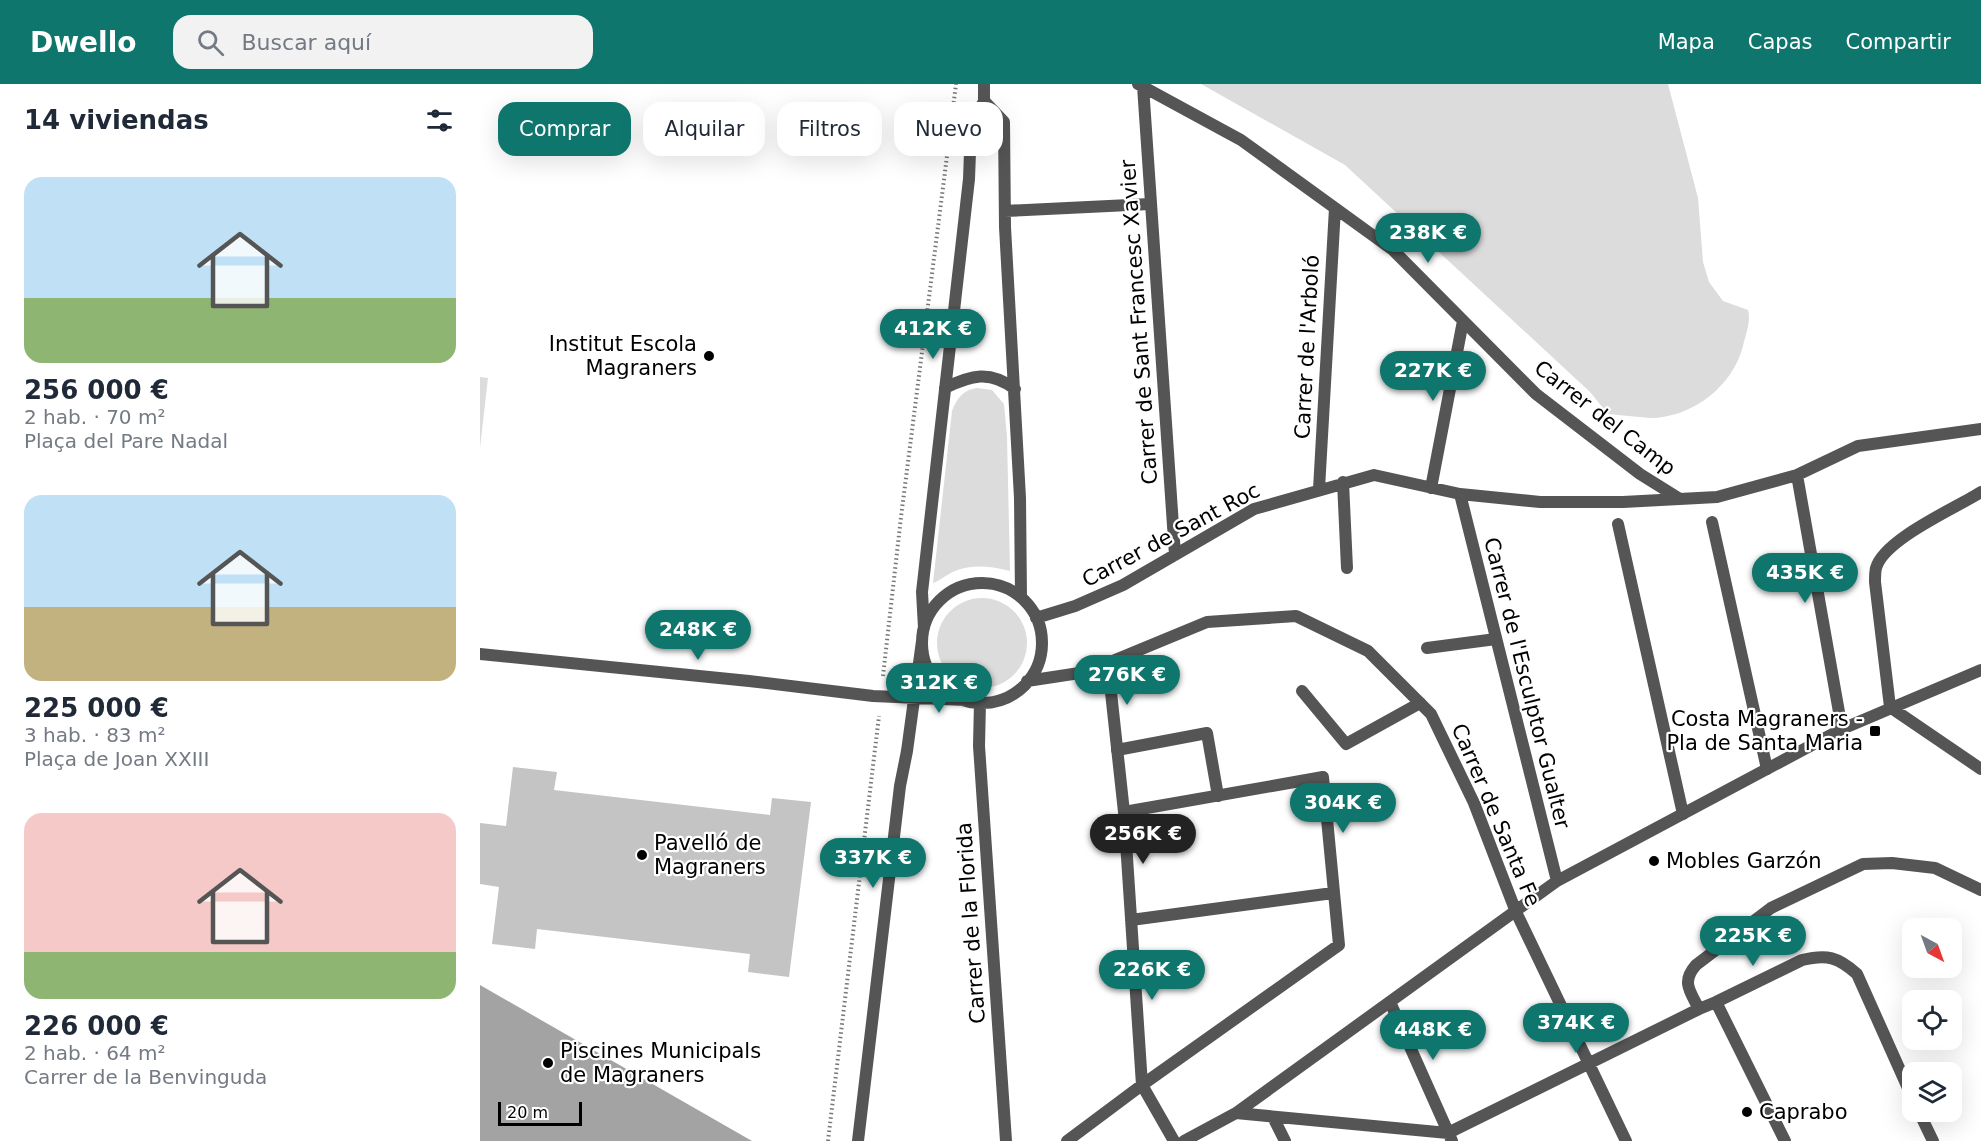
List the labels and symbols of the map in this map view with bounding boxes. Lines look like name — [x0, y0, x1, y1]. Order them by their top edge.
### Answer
street label: Carrer de Sant Francesc Xavier — [1116, 158, 1162, 485]
pin: 238K € — [1379, 213, 1477, 264]
street label: Carrer de l'Arboló — [1290, 254, 1324, 440]
pin: 412K € — [884, 309, 982, 360]
place label: Institut Escola Magraners — [549, 332, 697, 380]
marker: Institut Escola Magraners — [702, 349, 716, 363]
pin: 227K € — [1384, 351, 1482, 402]
street label: Carrer del Camp — [1530, 356, 1680, 480]
street label: Carrer de Sant Roc — [1078, 478, 1264, 592]
street label: Carrer de l'Esculptor Gualter — [1479, 535, 1575, 832]
pin: 435K € — [1756, 553, 1854, 604]
pin: 248K € — [649, 610, 747, 661]
pin: 276K € — [1078, 655, 1176, 706]
pin: 312K € — [890, 663, 988, 714]
place label: Costa Magraners - Pla de Santa Maria — [1666, 707, 1863, 755]
street label: Carrer de Santa Fe — [1447, 720, 1545, 910]
marker: Costa Magraners - Pla de Santa Maria — [1868, 724, 1882, 738]
pin: 304K € — [1294, 783, 1392, 834]
pin: 256K € — [1094, 814, 1192, 865]
street label: Carrer de la Florida — [952, 821, 990, 1025]
place label: Pavelló de Magraners — [654, 831, 766, 879]
pin: 337K € — [824, 838, 922, 889]
marker: Pavelló de Magraners — [635, 848, 649, 862]
place label: Mobles Garzón — [1666, 849, 1822, 873]
marker: Mobles Garzón — [1647, 854, 1661, 868]
pin: 225K € — [1704, 916, 1802, 967]
north arrow — [1902, 918, 1962, 978]
pin: 226K € — [1103, 950, 1201, 1001]
pin: 374K € — [1527, 1003, 1625, 1054]
pin: 448K € — [1384, 1010, 1482, 1061]
place label: Piscines Municipals de Magraners — [560, 1039, 761, 1087]
marker: Piscines Municipals de Magraners — [541, 1056, 555, 1070]
scale bar — [498, 1099, 582, 1126]
place label: Caprabo — [1759, 1100, 1848, 1124]
marker: Caprabo — [1740, 1105, 1754, 1119]

